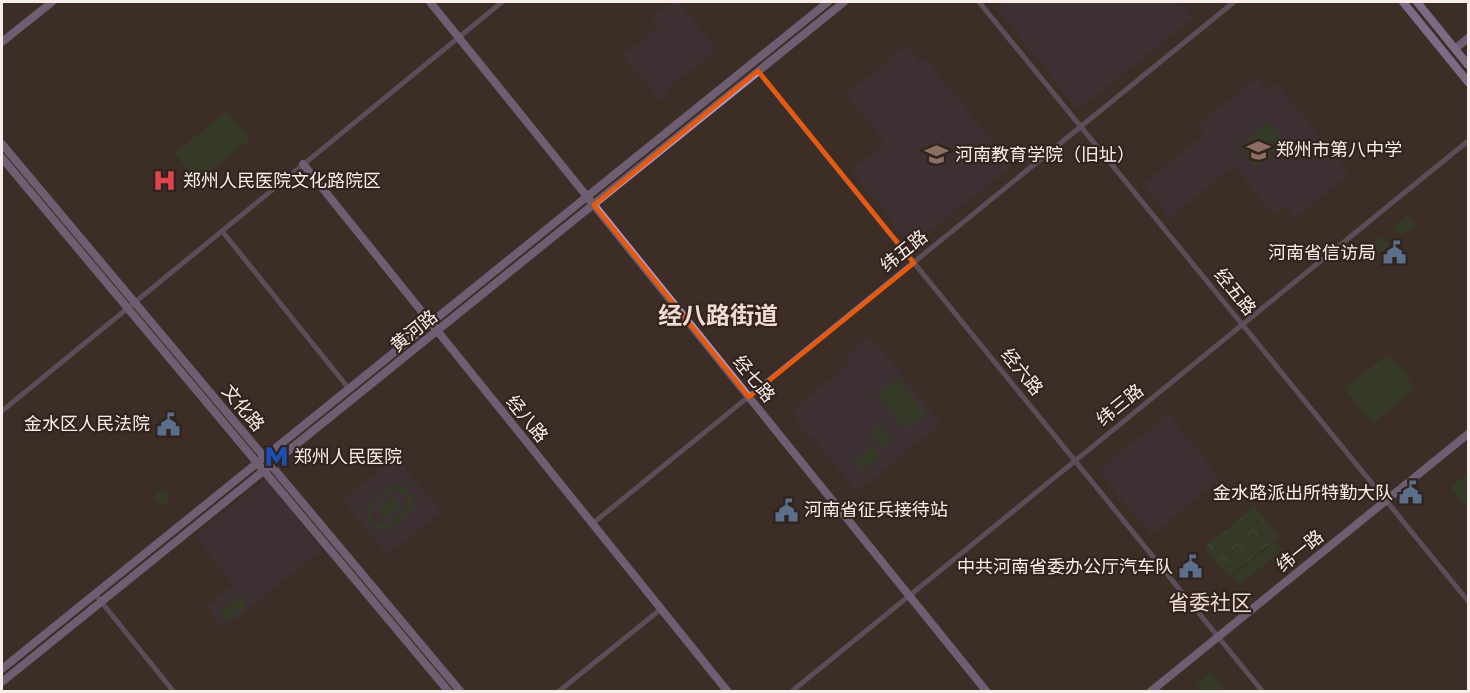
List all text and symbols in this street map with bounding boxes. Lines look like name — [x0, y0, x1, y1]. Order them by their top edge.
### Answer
school or university icon: 郑州市第八中学 — [1245, 137, 1271, 163]
place label: 郑州市第八中学 — [1276, 138, 1402, 161]
school or university icon: 河南教育学院（旧址） — [924, 142, 950, 168]
place label: 河南教育学院（旧址） — [955, 143, 1135, 166]
hospital icon: 郑州人民医院文化路院区 — [152, 168, 178, 194]
place label: 郑州人民医院文化路院区 — [183, 169, 381, 192]
street label: 纬五路 — [875, 225, 932, 277]
public building icon: 河南省信访局 — [1381, 240, 1407, 266]
place label: 河南省信访局 — [1268, 241, 1376, 264]
street label: 经五路 — [1209, 263, 1261, 320]
district label: 经八路街道 — [658, 300, 778, 331]
street label: 黄河路 — [385, 305, 442, 357]
street label: 经六路 — [996, 343, 1048, 400]
street label: 经七路 — [728, 350, 780, 407]
street label: 纬三路 — [1091, 379, 1148, 431]
street label: 文化路 — [217, 380, 270, 436]
street label: 经八路 — [501, 390, 553, 447]
public building icon: 金水区人民法院 — [155, 411, 181, 437]
place label: 金水区人民法院 — [24, 412, 150, 435]
metro station icon: 郑州人民医院 — [263, 444, 289, 470]
place label: 郑州人民医院 — [294, 445, 402, 468]
public building icon: 金水路派出所特勤大队 — [1398, 480, 1424, 506]
place label: 金水路派出所特勤大队 — [1213, 481, 1393, 504]
public building icon: 河南省征兵接待站 — [773, 497, 799, 523]
place label: 河南省征兵接待站 — [804, 498, 948, 521]
street label: 纬一路 — [1271, 525, 1328, 577]
public building icon: 中共河南省委办公厅汽车队 — [1178, 554, 1204, 580]
place label: 中共河南省委办公厅汽车队 — [957, 555, 1173, 578]
district label: 省委社区 — [1168, 589, 1252, 616]

